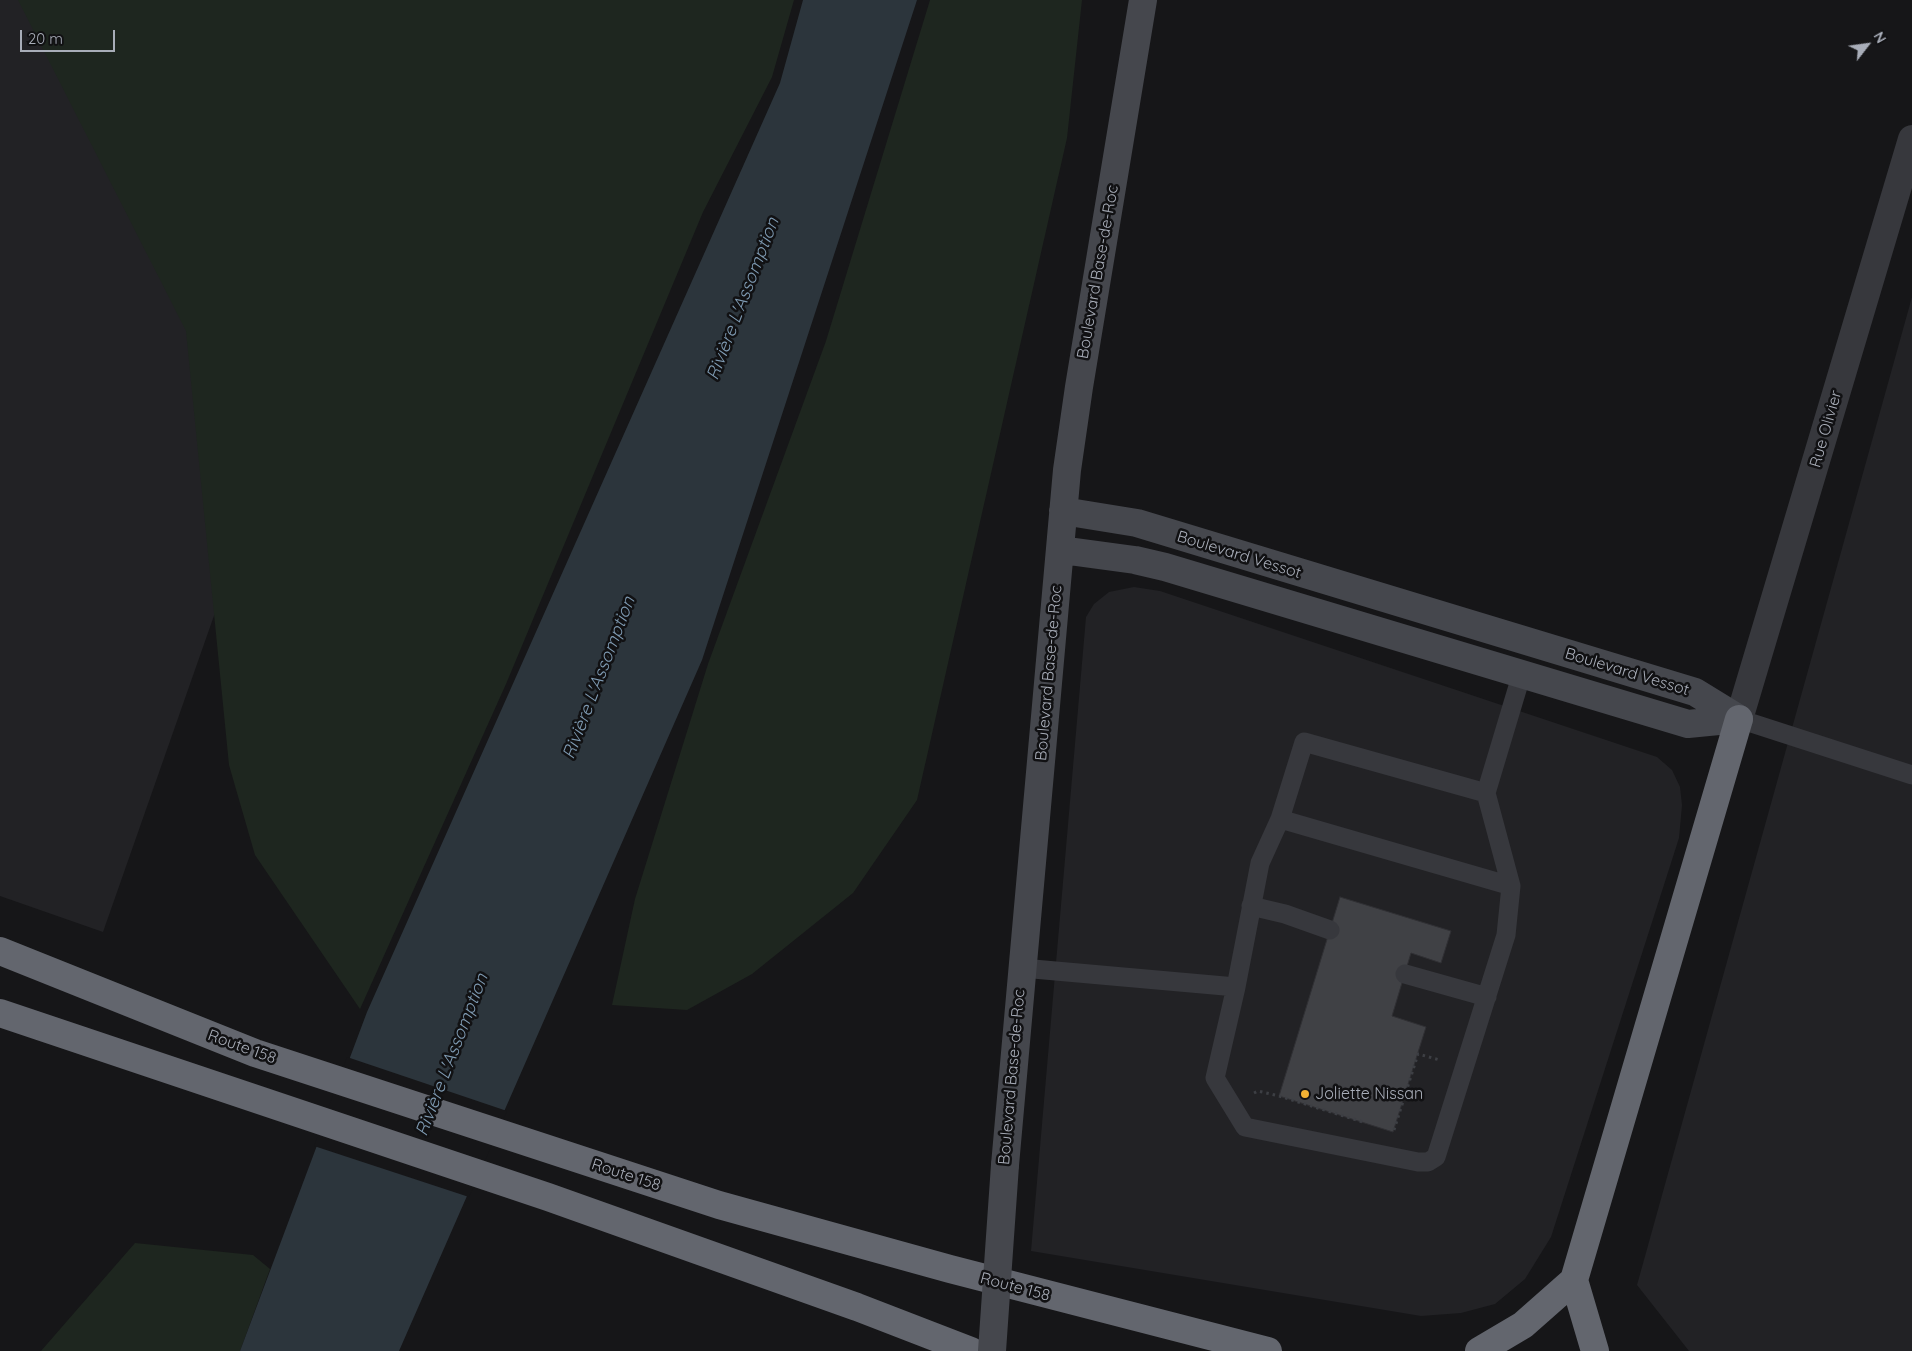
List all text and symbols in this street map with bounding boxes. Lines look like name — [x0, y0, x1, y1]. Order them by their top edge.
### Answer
scale bar — [22, 20, 118, 52]
north arrow — [1842, 20, 1892, 70]
text: 20 m — [28, 29, 63, 48]
text: N — [1870, 29, 1890, 46]
street label: Boulevard Base-de-Roc — [1073, 184, 1123, 360]
water label: Rivière L'Assomption — [702, 215, 784, 383]
street label: Rue Olivier — [1806, 388, 1846, 470]
street label: Boulevard Vessot — [1174, 527, 1304, 583]
street label: Boulevard Base-de-Roc — [1032, 584, 1066, 762]
water label: Rivière L'Assomption — [558, 594, 640, 762]
street label: Boulevard Vessot — [1562, 644, 1692, 700]
water label: Rivière L'Assomption — [411, 971, 493, 1139]
street label: Boulevard Base-de-Roc — [995, 988, 1029, 1166]
street label: Route 158 — [205, 1026, 279, 1068]
place label: Joliette Nissan — [1315, 1084, 1423, 1104]
marker: Joliette Nissan — [1299, 1088, 1311, 1100]
street label: Route 158 — [589, 1155, 663, 1195]
street label: Route 158 — [978, 1268, 1052, 1306]

